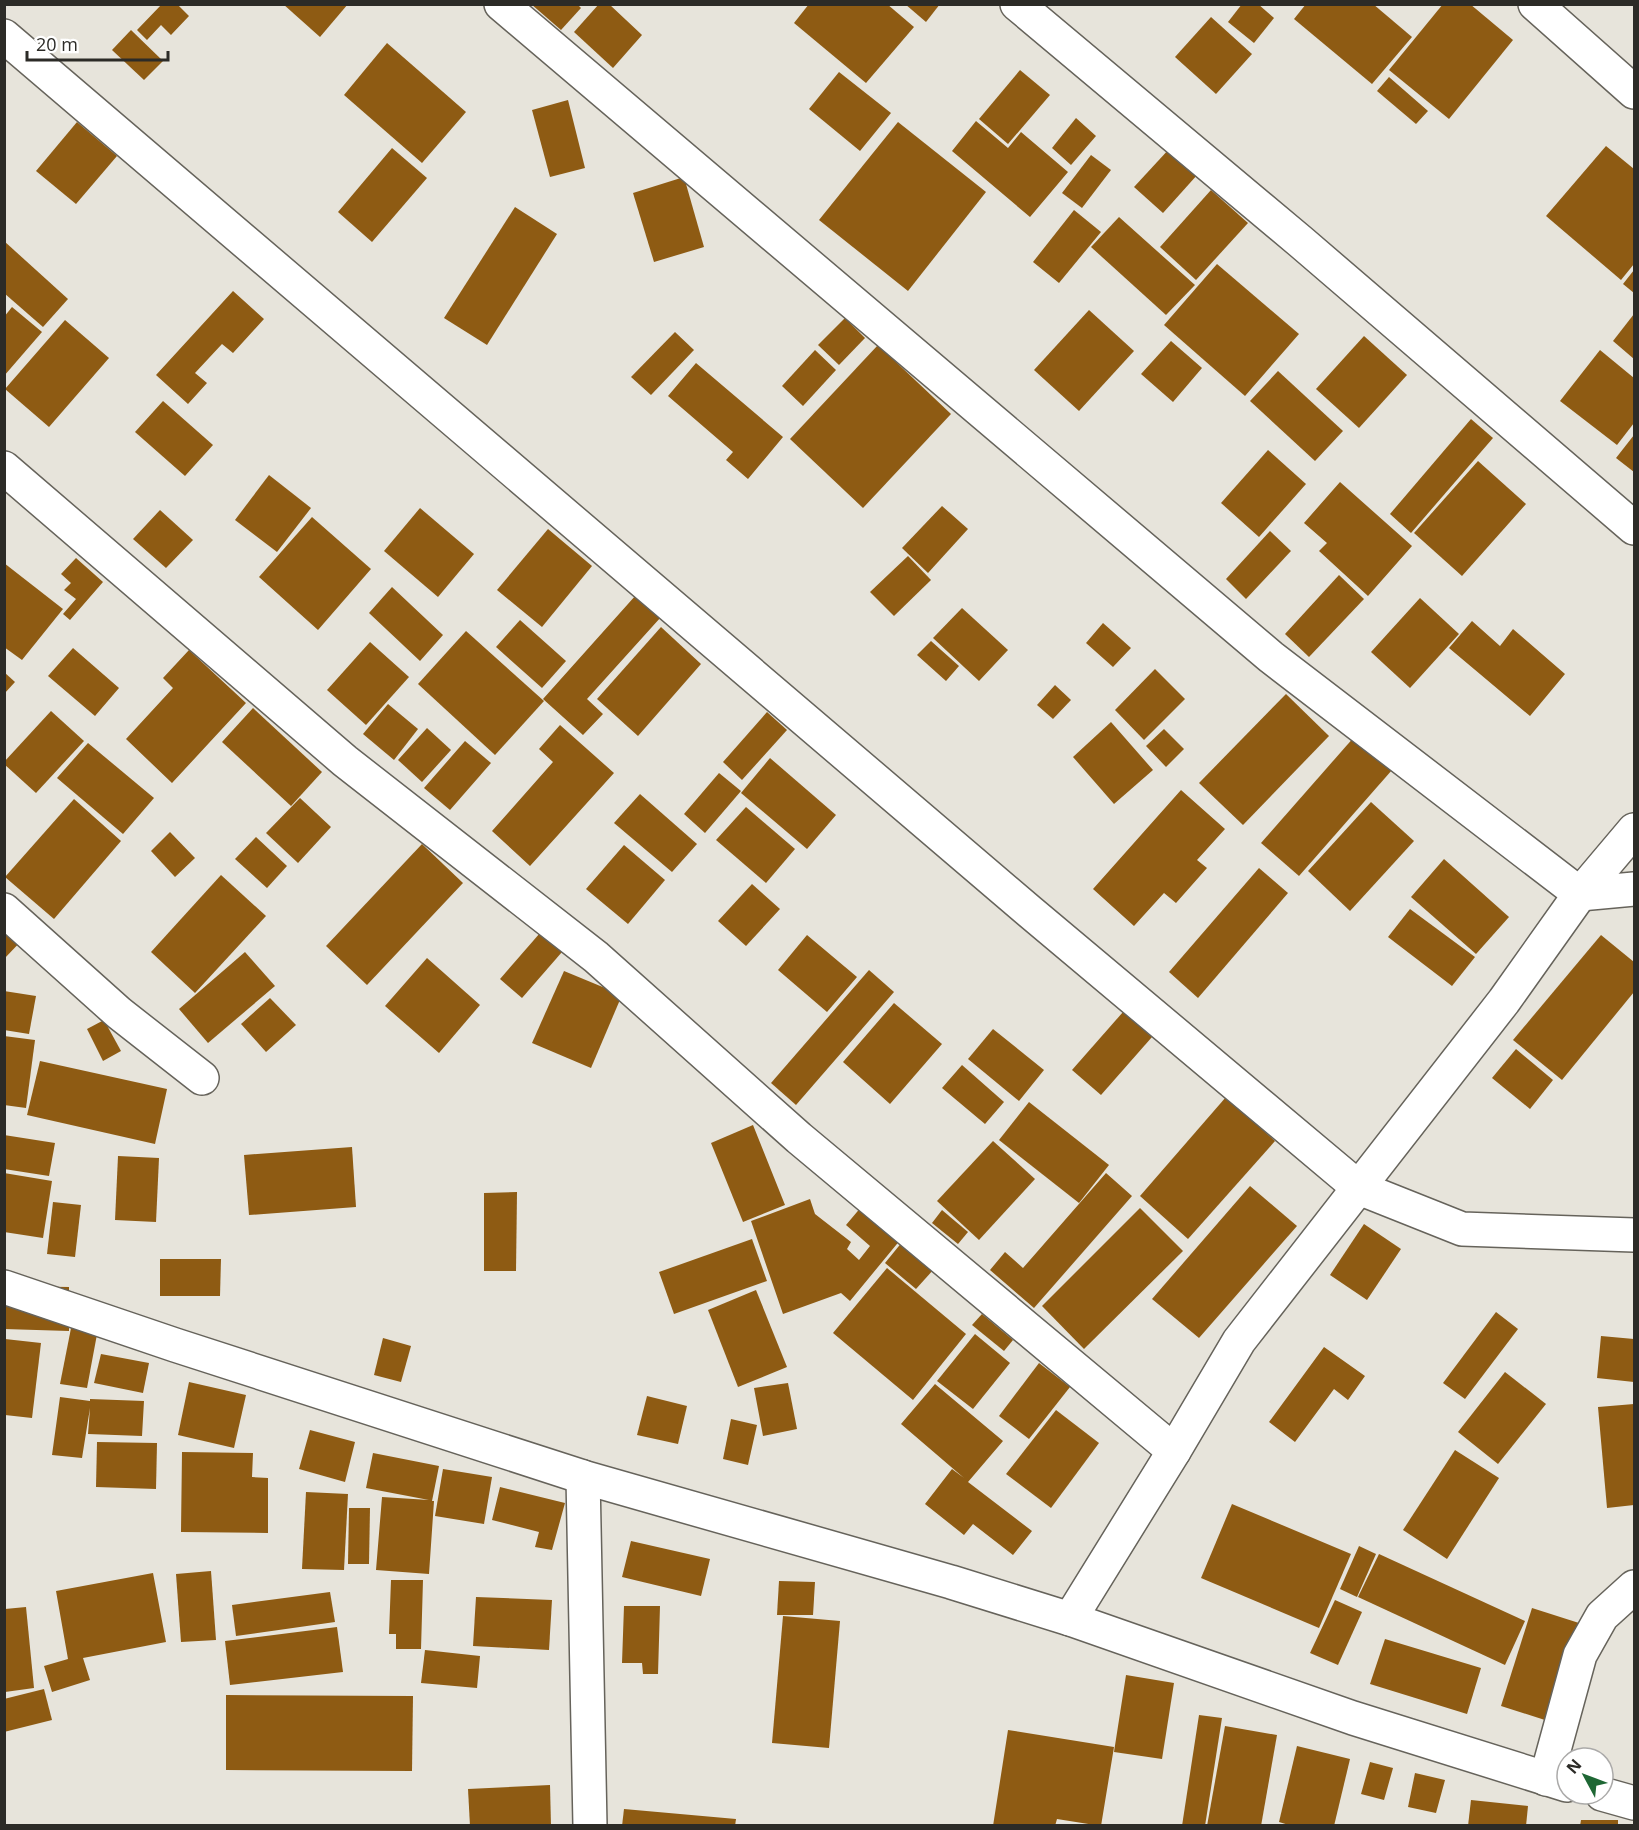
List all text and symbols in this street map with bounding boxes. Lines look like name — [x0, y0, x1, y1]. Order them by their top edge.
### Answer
scale bar — [27, 24, 168, 62]
text: 20 m — [36, 32, 78, 56]
north arrow — [1555, 1746, 1615, 1806]
text: N — [1561, 1754, 1586, 1778]

